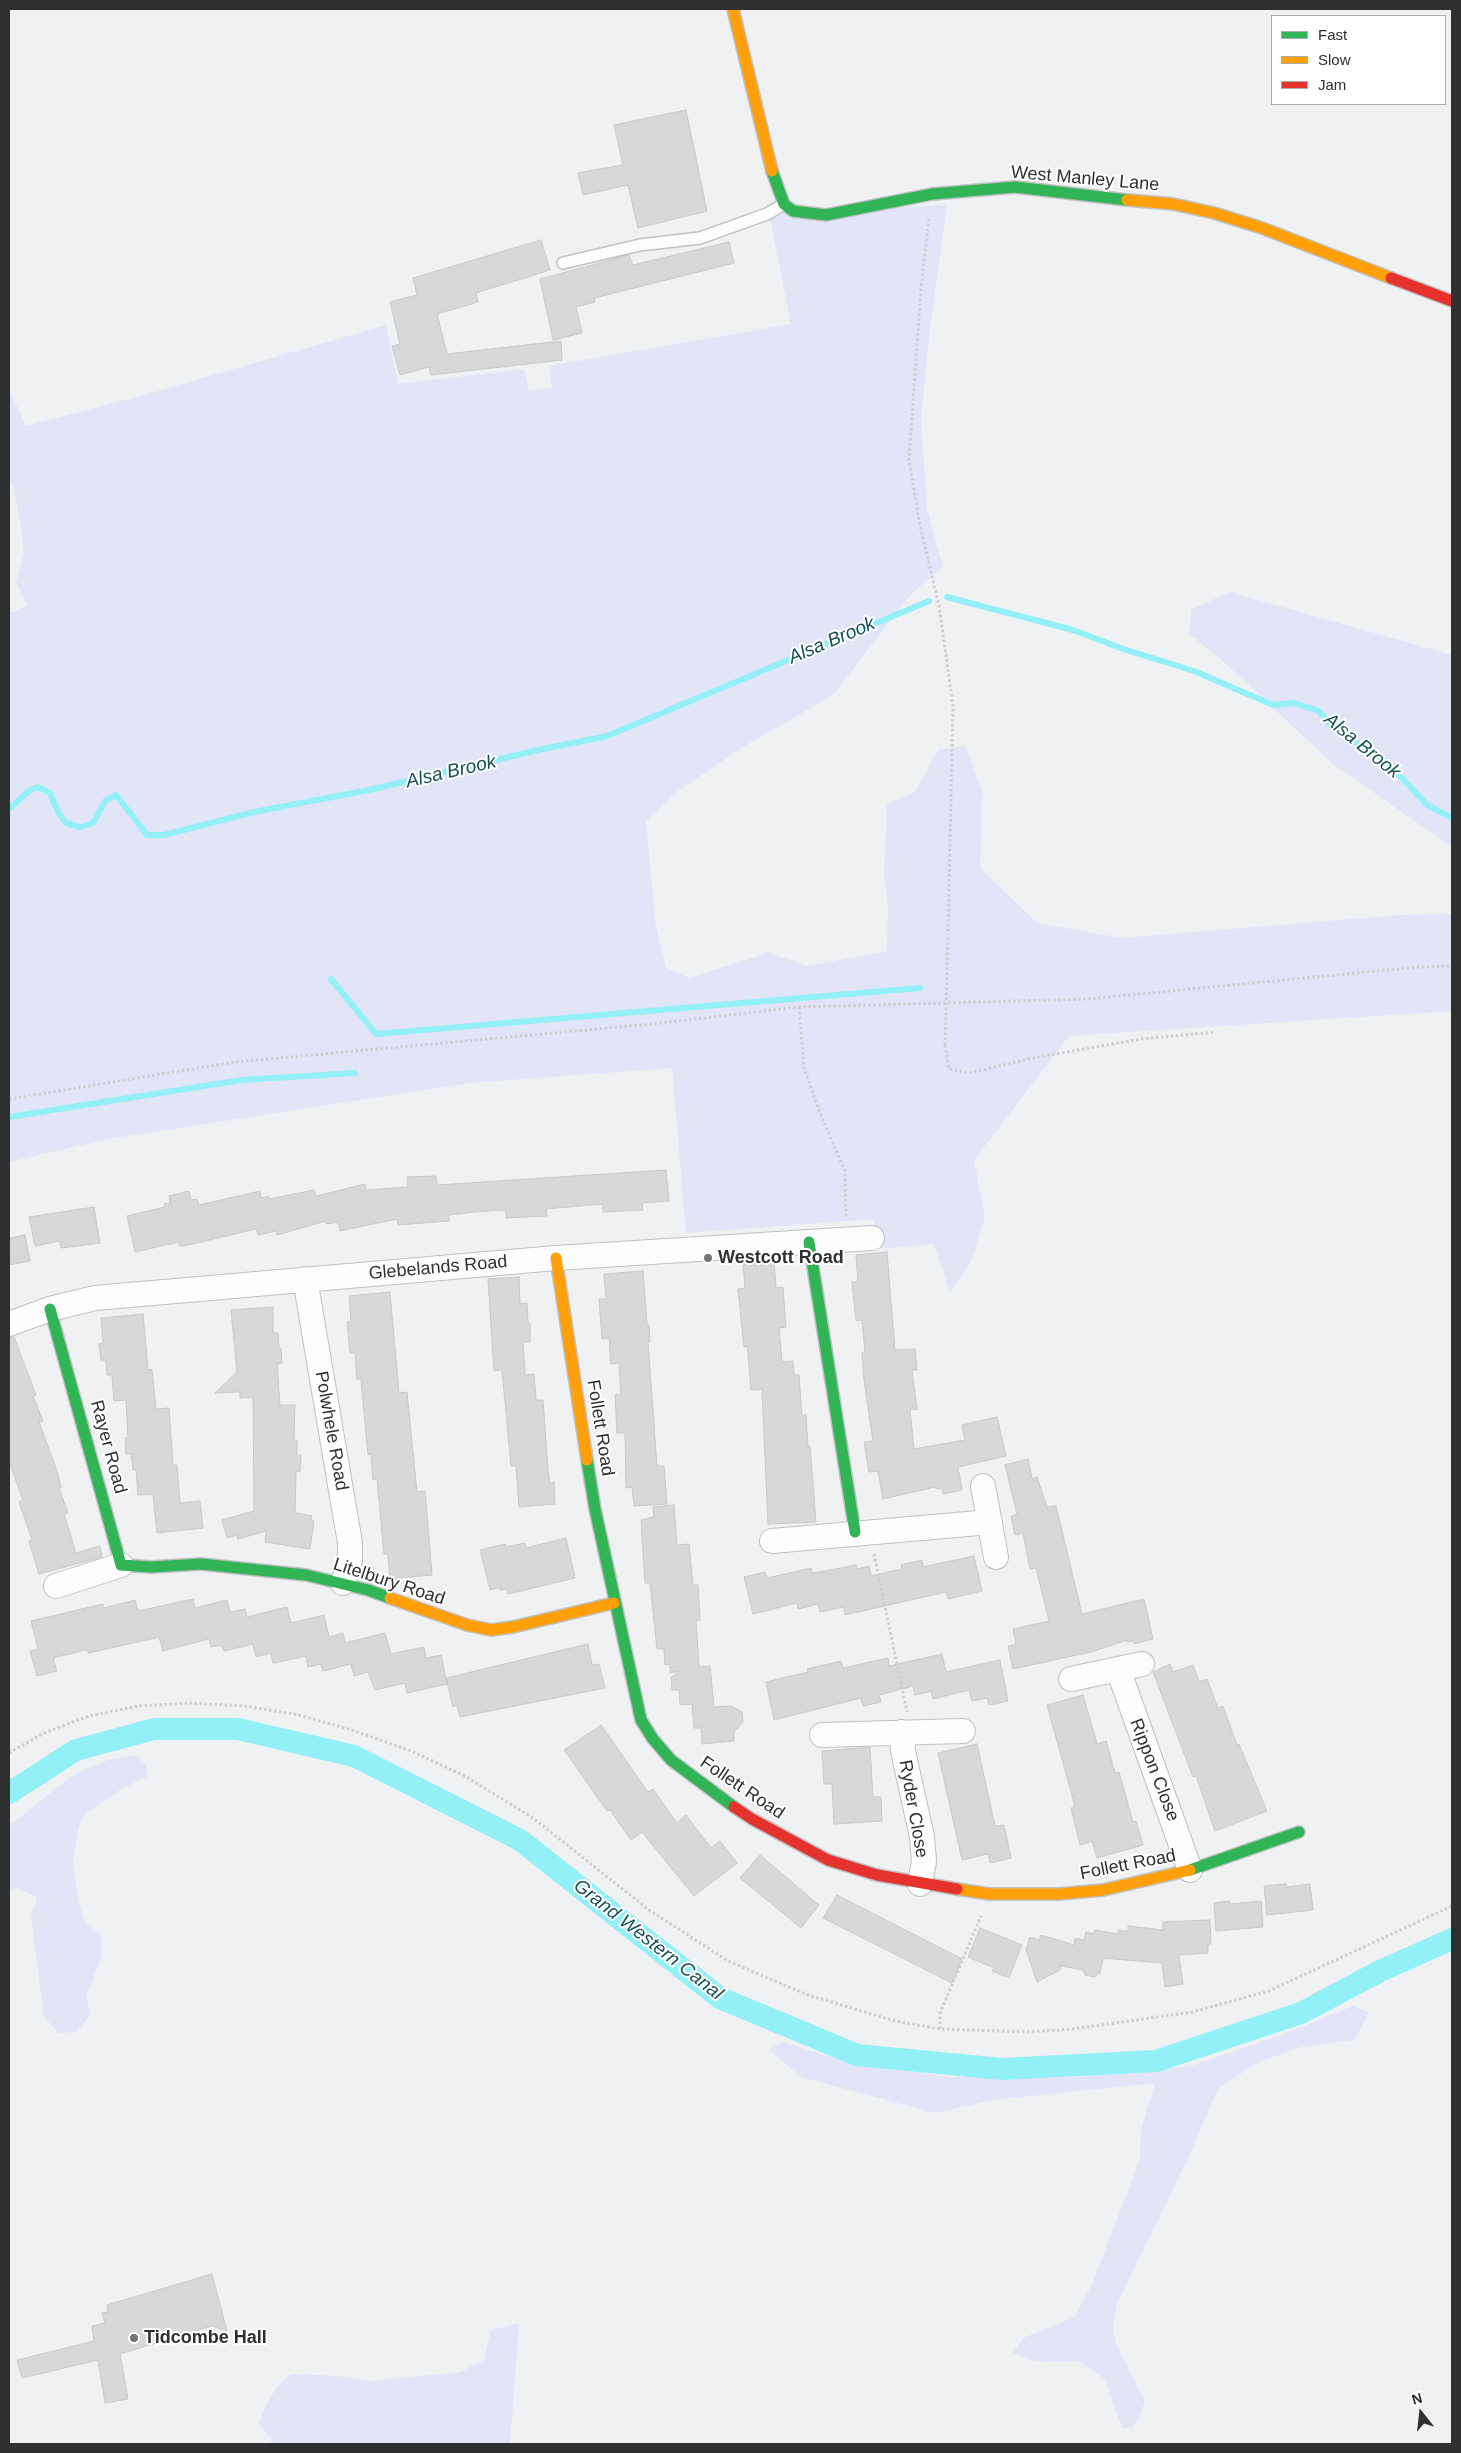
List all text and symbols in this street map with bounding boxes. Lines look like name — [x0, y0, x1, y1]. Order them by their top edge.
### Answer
legend — [1271, 15, 1446, 105]
text: Fast — [1318, 26, 1347, 43]
text: Slow — [1318, 51, 1351, 68]
text: Jam — [1318, 76, 1346, 93]
street label: West Manley Lane — [1010, 162, 1160, 196]
water label: Alsa Brook — [785, 613, 879, 669]
water label: Alsa Brook — [1319, 708, 1405, 784]
water label: Alsa Brook — [404, 751, 498, 793]
place label: Westcott Road — [718, 1247, 844, 1269]
street label: Glebelands Road — [368, 1251, 508, 1285]
marker: Westcott Road — [702, 1252, 714, 1264]
street label: Polwhele Road — [310, 1370, 352, 1492]
street label: Follett Road — [582, 1378, 618, 1478]
street label: Rayer Road — [85, 1398, 131, 1496]
street label: Litelbury Road — [330, 1554, 448, 1610]
street label: Rippon Close — [1125, 1716, 1183, 1824]
street label: Follett Road — [696, 1752, 788, 1824]
street label: Ryder Close — [894, 1758, 932, 1860]
street label: Follett Road — [1078, 1845, 1178, 1885]
water label: Grand Western Canal — [569, 1875, 727, 2005]
place label: Tidcombe Hall — [144, 2327, 267, 2349]
marker: Tidcombe Hall — [128, 2332, 140, 2344]
north arrow — [1396, 2388, 1446, 2438]
text: N — [1410, 2389, 1424, 2408]

